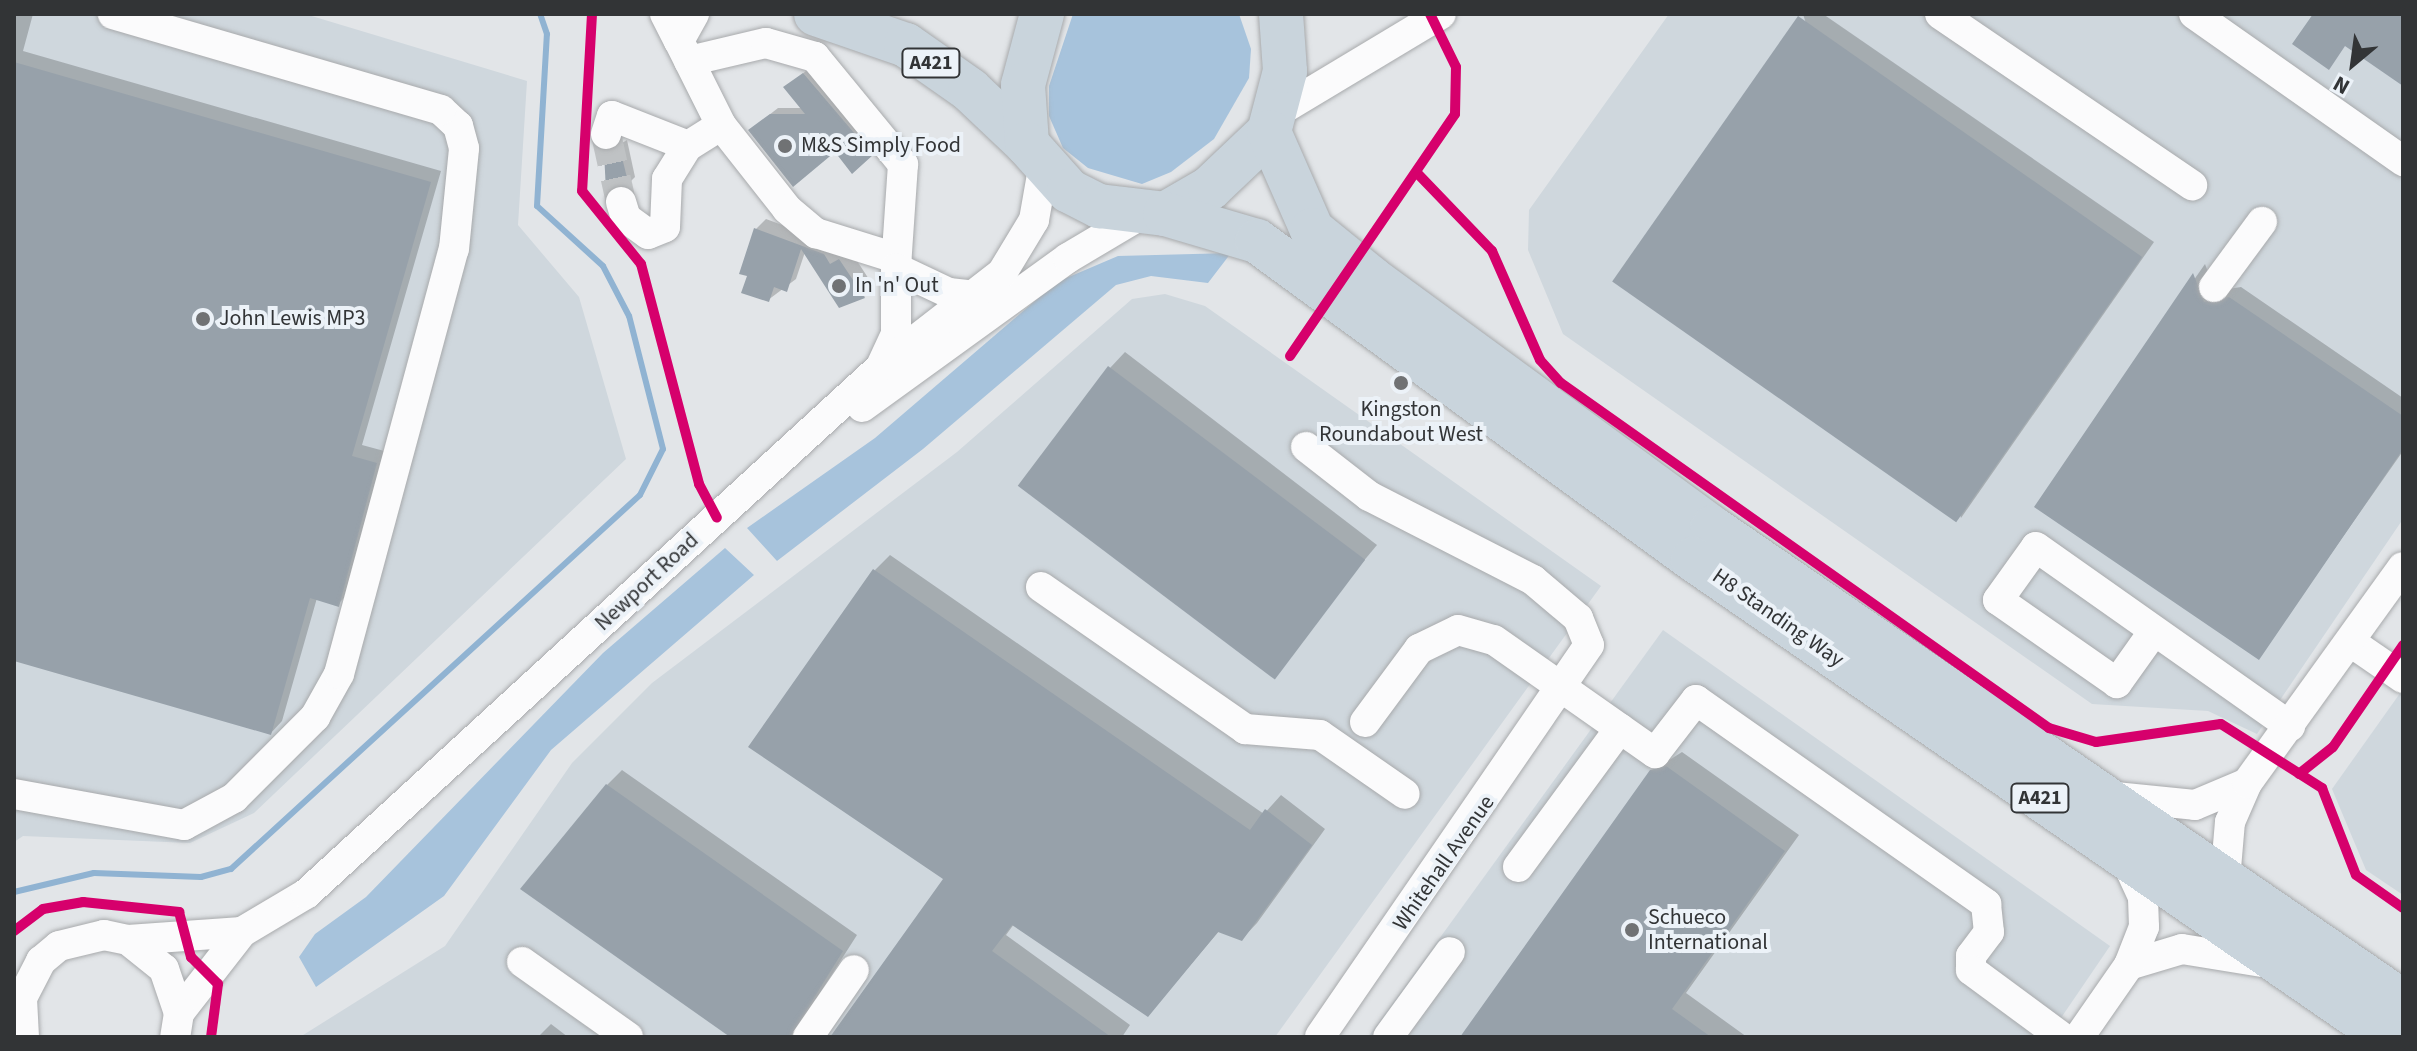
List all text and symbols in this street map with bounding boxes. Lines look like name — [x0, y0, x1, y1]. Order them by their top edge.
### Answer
north arrow — [2313, 24, 2393, 104]
road number: A421 — [901, 47, 961, 79]
text: N — [2327, 67, 2356, 103]
place label: M&S Simply Food — [801, 133, 961, 159]
marker: M&S Simply Food — [776, 137, 794, 155]
place label: In 'n' Out — [855, 273, 939, 299]
marker: In 'n' Out — [830, 277, 848, 295]
place label: John Lewis MP3 — [219, 306, 366, 332]
marker: John Lewis MP3 — [194, 310, 212, 328]
marker: Kingston Roundabout West — [1392, 374, 1410, 392]
place label: Kingston Roundabout West — [1319, 396, 1483, 448]
street label: Newport Road — [590, 527, 704, 637]
street label: H8 Standing Way — [1707, 563, 1849, 673]
road number: A421 — [2010, 782, 2070, 814]
street label: Whitehall Avenue — [1388, 790, 1500, 936]
place label: Schueco International — [1648, 904, 1768, 956]
marker: Schueco International — [1623, 921, 1641, 939]

